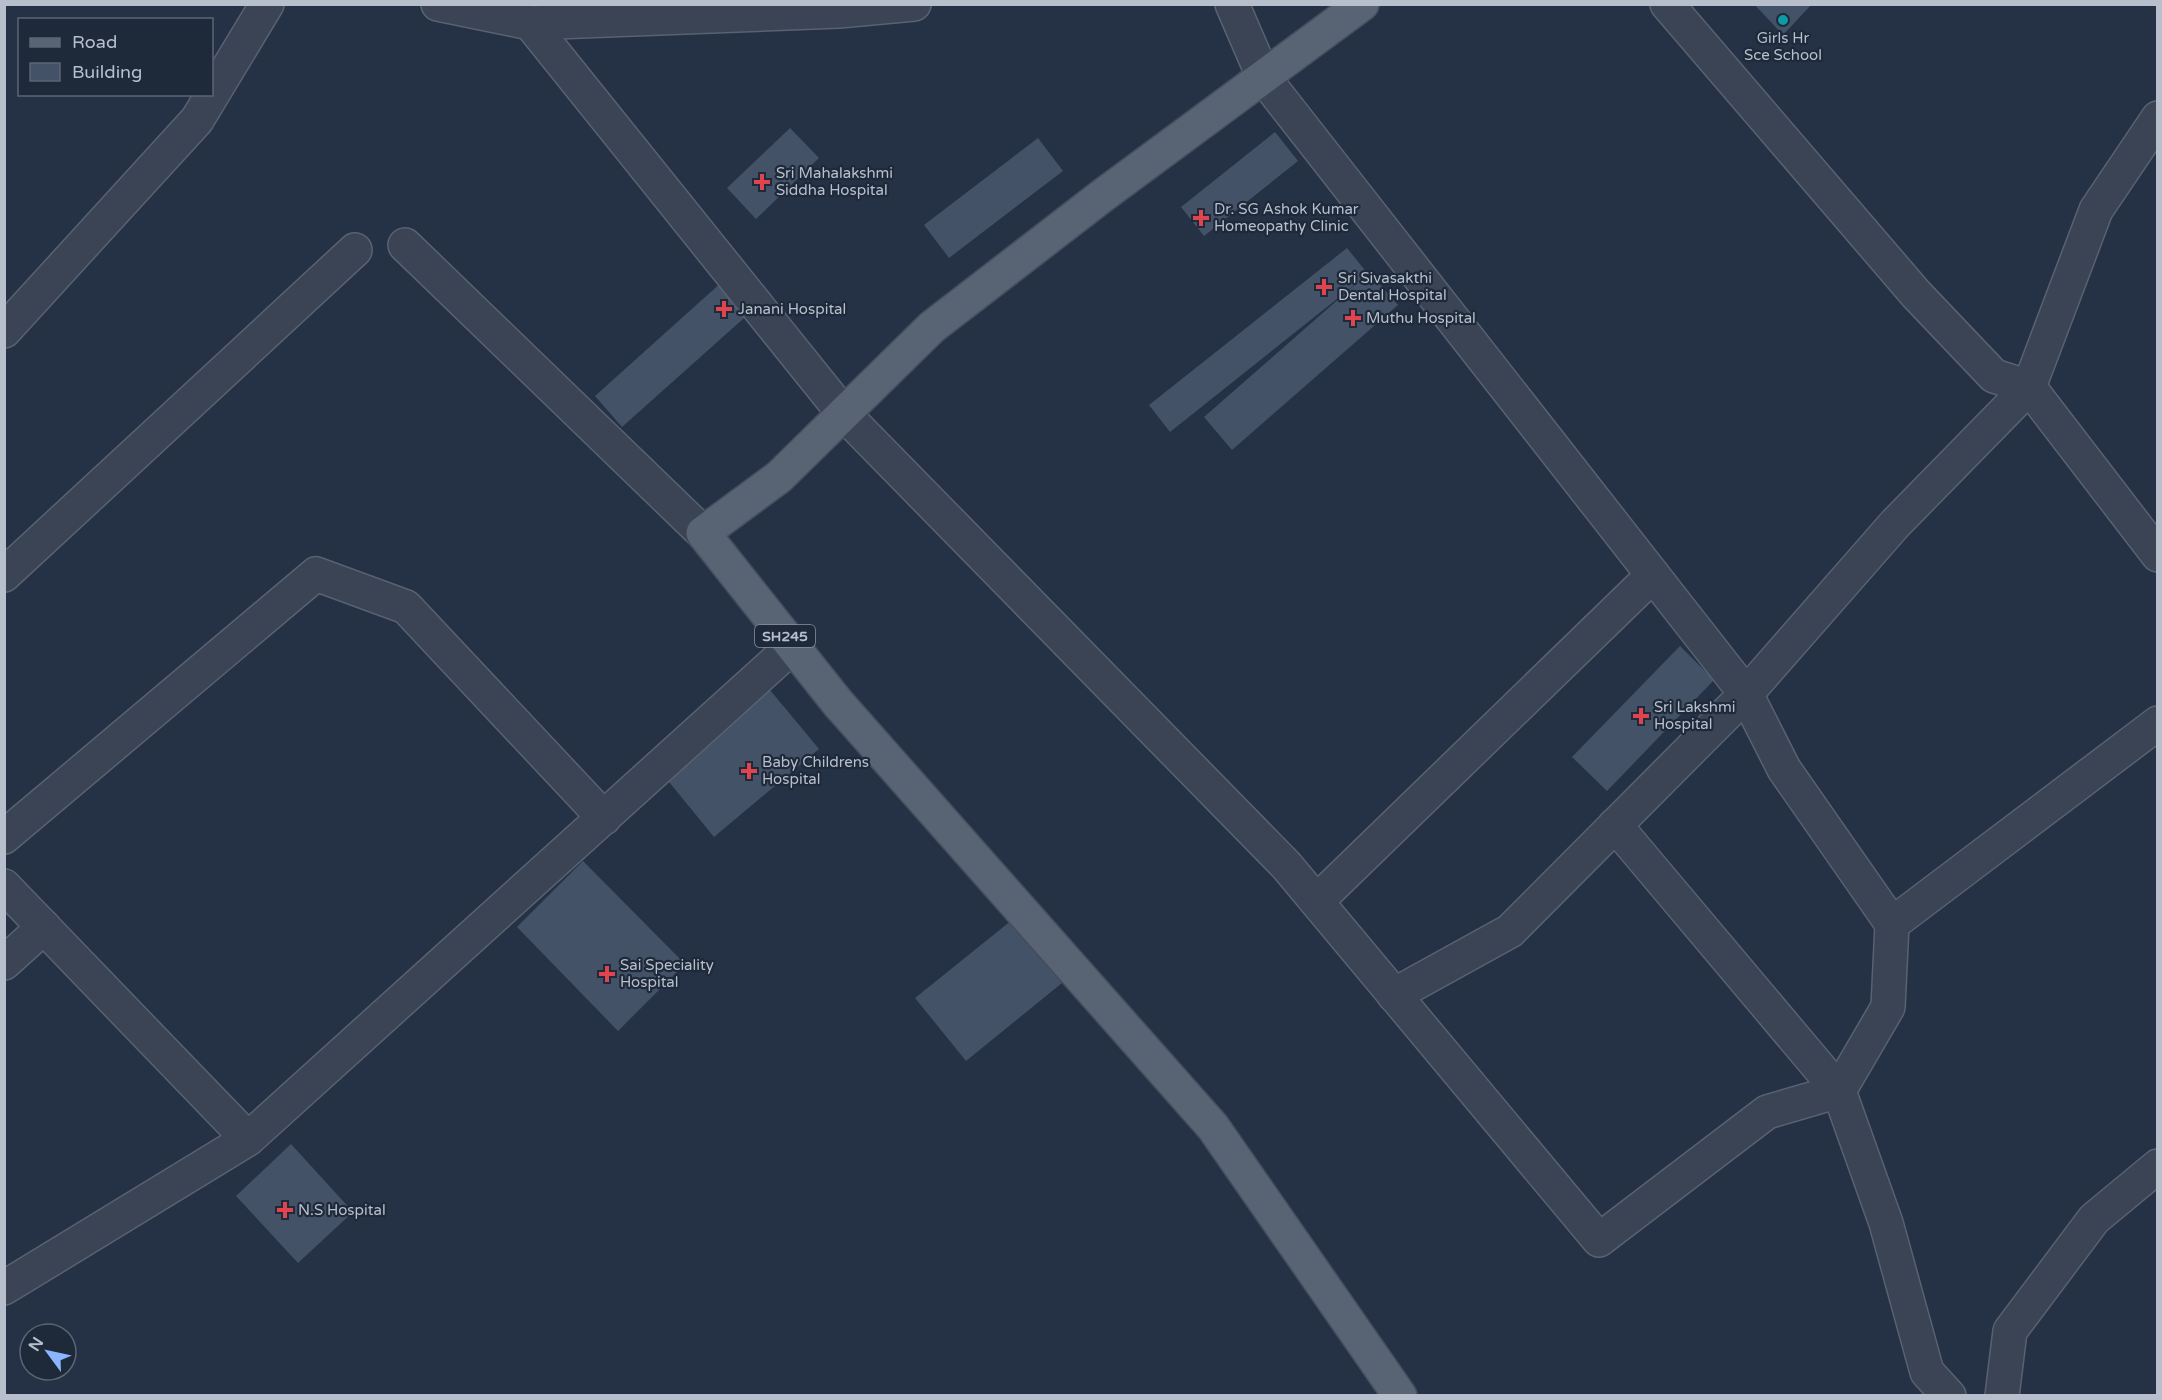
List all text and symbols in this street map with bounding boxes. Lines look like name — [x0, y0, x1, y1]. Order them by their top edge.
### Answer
marker: Girls Hr Sce School — [1776, 13, 1790, 27]
legend — [18, 18, 213, 96]
place label: Girls Hr Sce School — [1744, 29, 1822, 64]
text: Road — [72, 31, 117, 53]
text: Building — [72, 61, 142, 83]
place label: Sri Mahalakshmi Siddha Hospital — [776, 164, 893, 199]
marker: Sri Mahalakshmi Siddha Hospital — [753, 173, 771, 191]
place label: Dr. SG Ashok Kumar Homeopathy Clinic — [1214, 200, 1359, 235]
marker: Dr. SG Ashok Kumar Homeopathy Clinic — [1192, 209, 1210, 227]
place label: Sri Sivasakthi Dental Hospital — [1338, 269, 1447, 304]
marker: Sri Sivasakthi Dental Hospital — [1315, 278, 1333, 296]
marker: Janani Hospital — [715, 300, 733, 318]
place label: Janani Hospital — [738, 300, 846, 318]
marker: Muthu Hospital — [1344, 309, 1362, 327]
place label: Muthu Hospital — [1366, 309, 1476, 327]
road number: SH245 — [755, 625, 815, 647]
place label: Sri Lakshmi Hospital — [1654, 698, 1736, 733]
marker: Sri Lakshmi Hospital — [1632, 707, 1650, 725]
place label: Baby Childrens Hospital — [762, 753, 869, 788]
marker: Baby Childrens Hospital — [740, 762, 758, 780]
place label: Sai Speciality Hospital — [620, 956, 714, 991]
marker: Sai Speciality Hospital — [598, 965, 616, 983]
marker: N.S Hospital — [276, 1201, 294, 1219]
place label: N.S Hospital — [298, 1201, 386, 1219]
north arrow — [18, 1322, 78, 1382]
text: N — [24, 1334, 48, 1355]

